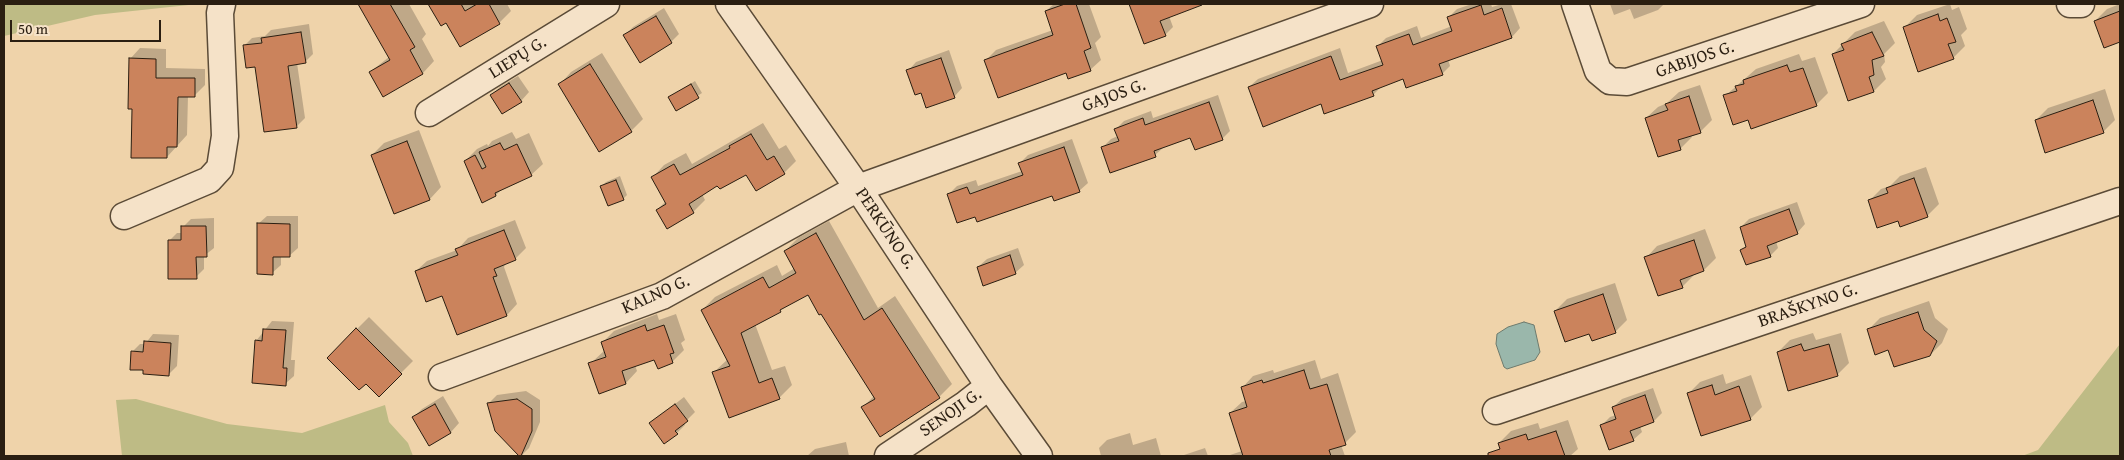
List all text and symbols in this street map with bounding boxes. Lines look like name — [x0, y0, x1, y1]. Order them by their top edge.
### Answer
scale bar — [12, 10, 164, 42]
text: 50 m — [18, 18, 48, 39]
street label: LIEPŲ G. — [485, 32, 551, 84]
street label: GABIJOS G. — [1653, 37, 1737, 83]
street label: GAJOS G. — [1079, 75, 1149, 117]
street label: PERKŪNO G. — [850, 184, 920, 274]
street label: KALNO G. — [619, 270, 693, 320]
street label: BRAŠKYNO G. — [1756, 279, 1860, 333]
street label: SENOJI G. — [916, 384, 986, 442]

